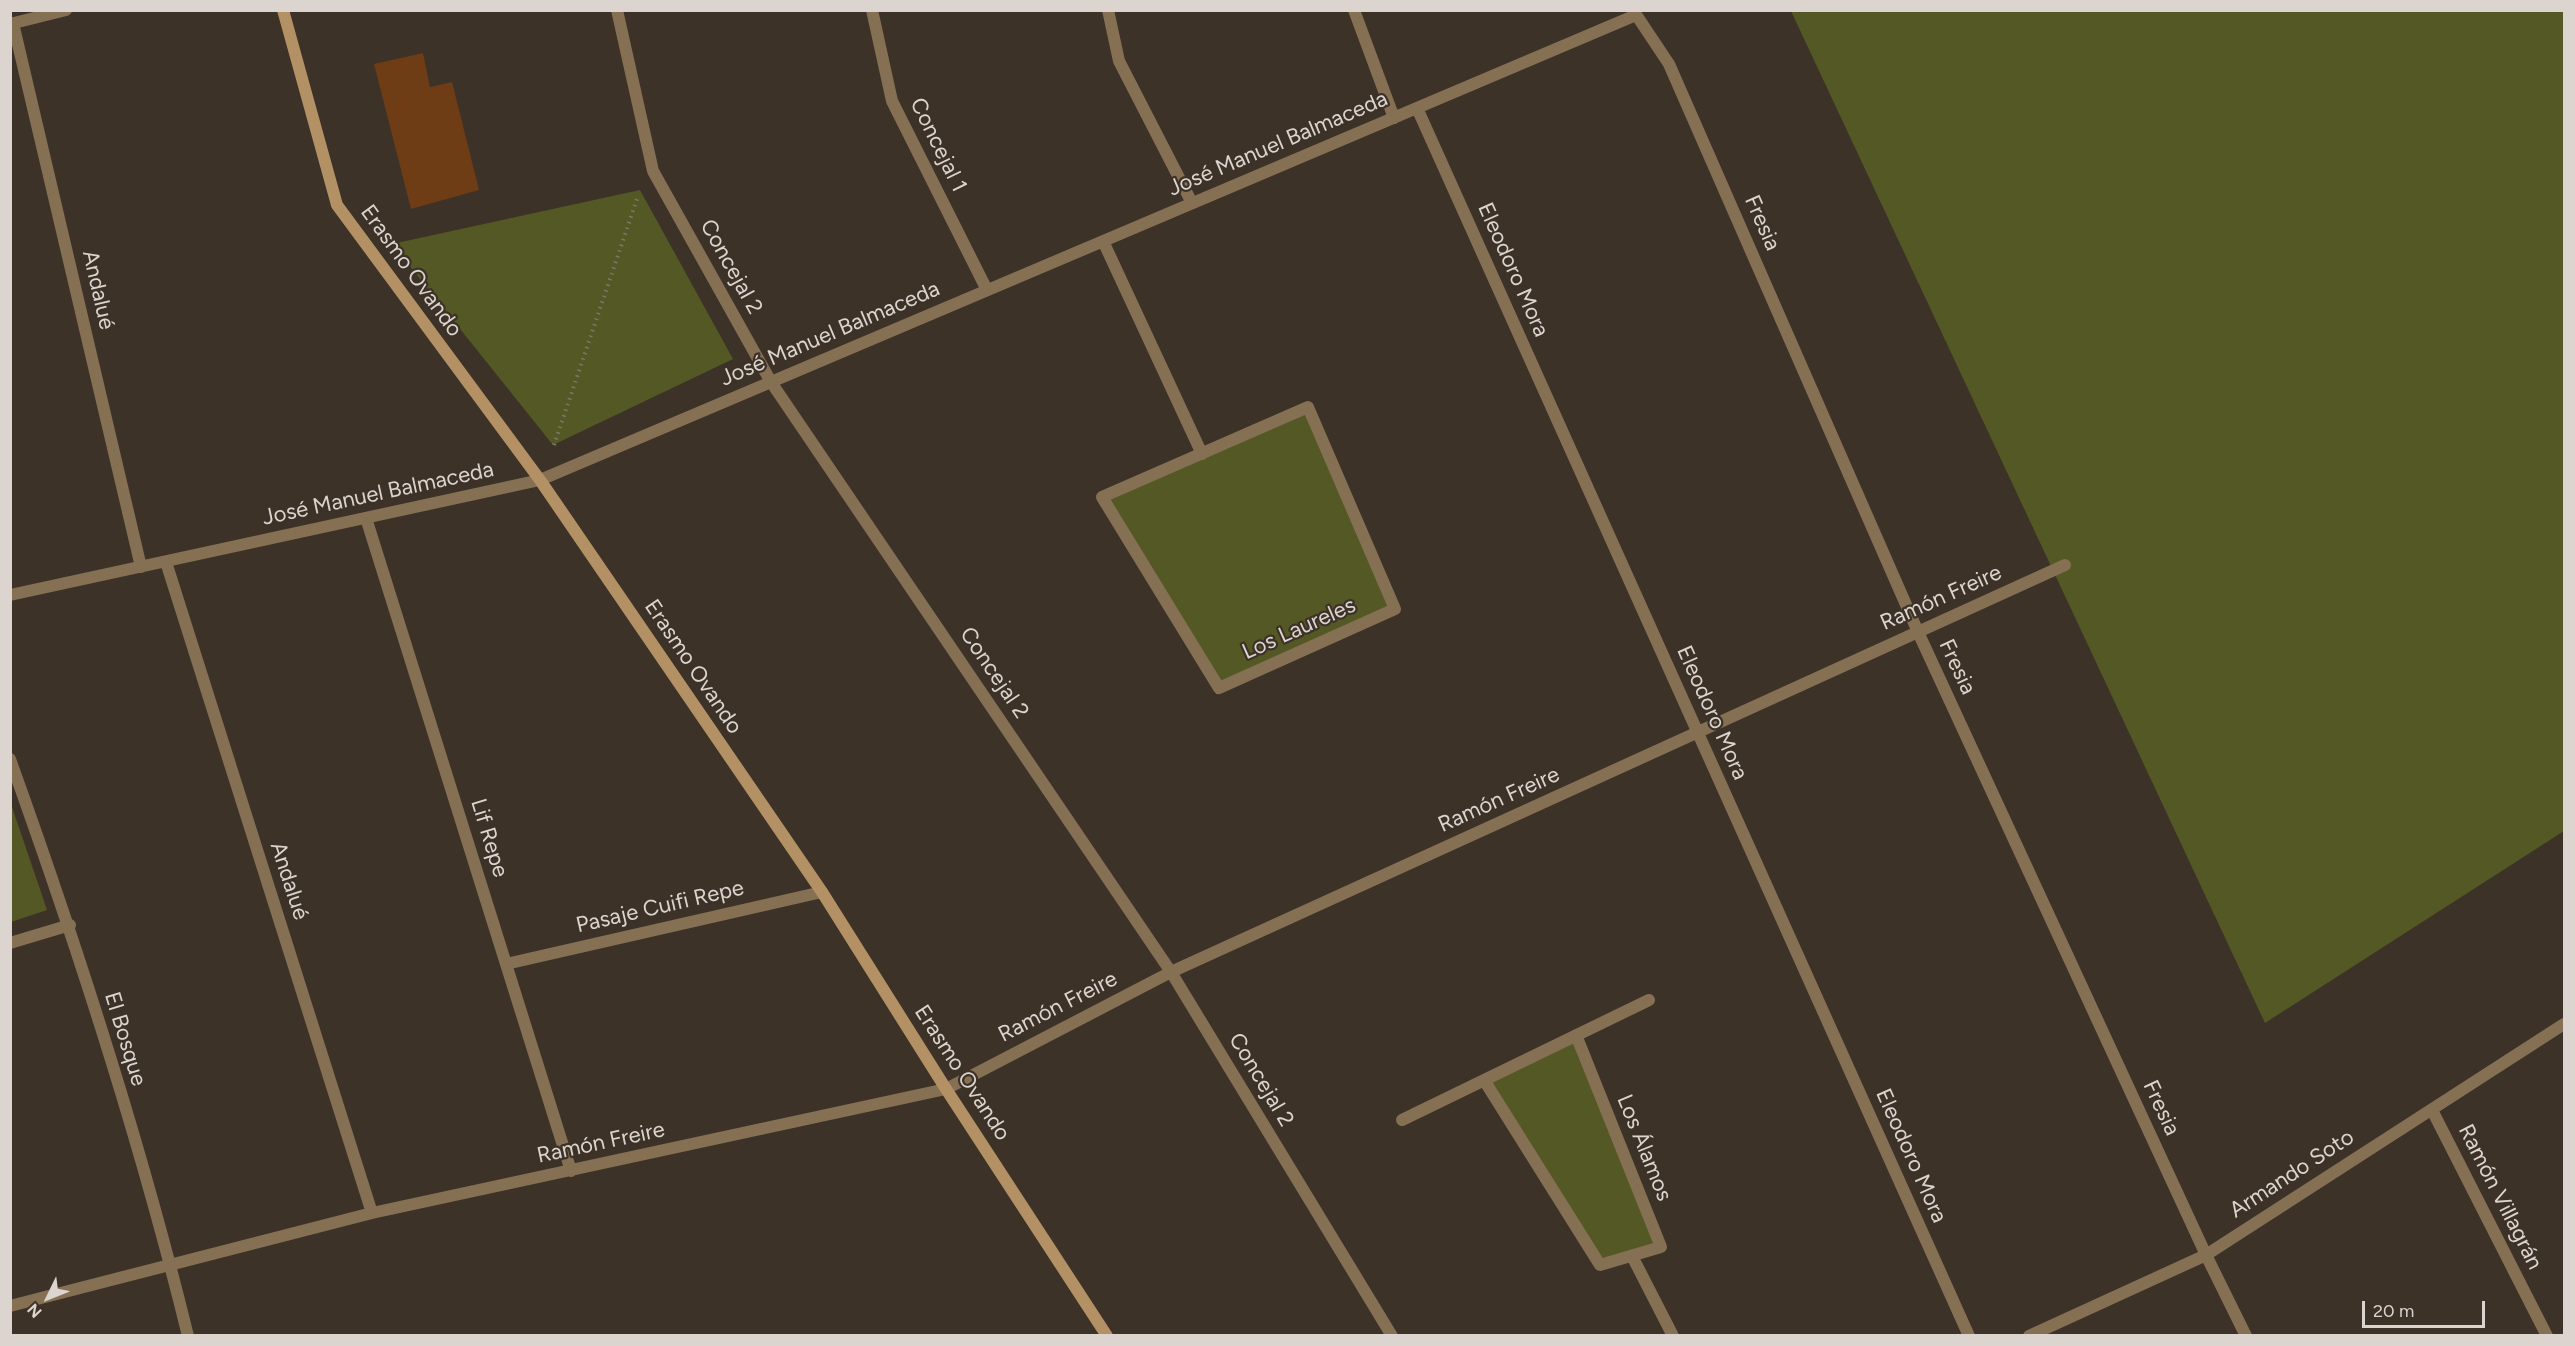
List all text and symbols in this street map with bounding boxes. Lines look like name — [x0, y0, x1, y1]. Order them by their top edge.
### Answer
street label: José Manuel Balmaceda — [1164, 86, 1392, 202]
street label: Concejal 1 — [904, 94, 972, 196]
street label: Fresia — [1738, 191, 1786, 255]
street label: Eleodoro Mora — [1472, 199, 1554, 341]
street label: Erasmo Ovando — [354, 200, 468, 342]
street label: Concejal 2 — [694, 215, 768, 319]
street label: Andalué — [76, 248, 120, 332]
street label: José Manuel Balmaceda — [716, 276, 944, 392]
street label: José Manuel Balmaceda — [260, 457, 496, 531]
street label: Ramón Freire — [1876, 560, 2006, 636]
street label: Los Laureles — [1238, 592, 1360, 666]
street label: Erasmo Ovando — [638, 595, 748, 739]
street label: Concejal 2 — [954, 622, 1034, 724]
street label: Fresia — [1933, 635, 1981, 699]
street label: Eleodoro Mora — [1671, 642, 1753, 784]
street label: Ramón Freire — [1434, 762, 1564, 838]
street label: Lif Repe — [465, 795, 513, 881]
street label: Andalué — [264, 839, 314, 923]
street label: Pasaje Cuifi Repe — [574, 875, 746, 939]
street label: Ramón Freire — [994, 966, 1122, 1048]
street label: El Bosque — [98, 989, 152, 1089]
street label: Erasmo Ovando — [908, 1000, 1016, 1146]
street label: Concejal 2 — [1223, 1028, 1299, 1132]
street label: Fresia — [2137, 1076, 2185, 1140]
street label: Eleodoro Mora — [1870, 1085, 1952, 1227]
street label: Los Álamos — [1611, 1091, 1677, 1205]
street label: Ramón Freire — [535, 1117, 667, 1169]
street label: Ramón Villagrán — [2452, 1120, 2548, 1274]
street label: Armando Soto — [2225, 1124, 2359, 1224]
north arrow — [18, 1268, 78, 1328]
scale bar — [2365, 1289, 2488, 1327]
text: N — [23, 1300, 46, 1322]
text: 20 m — [2373, 1300, 2414, 1322]

